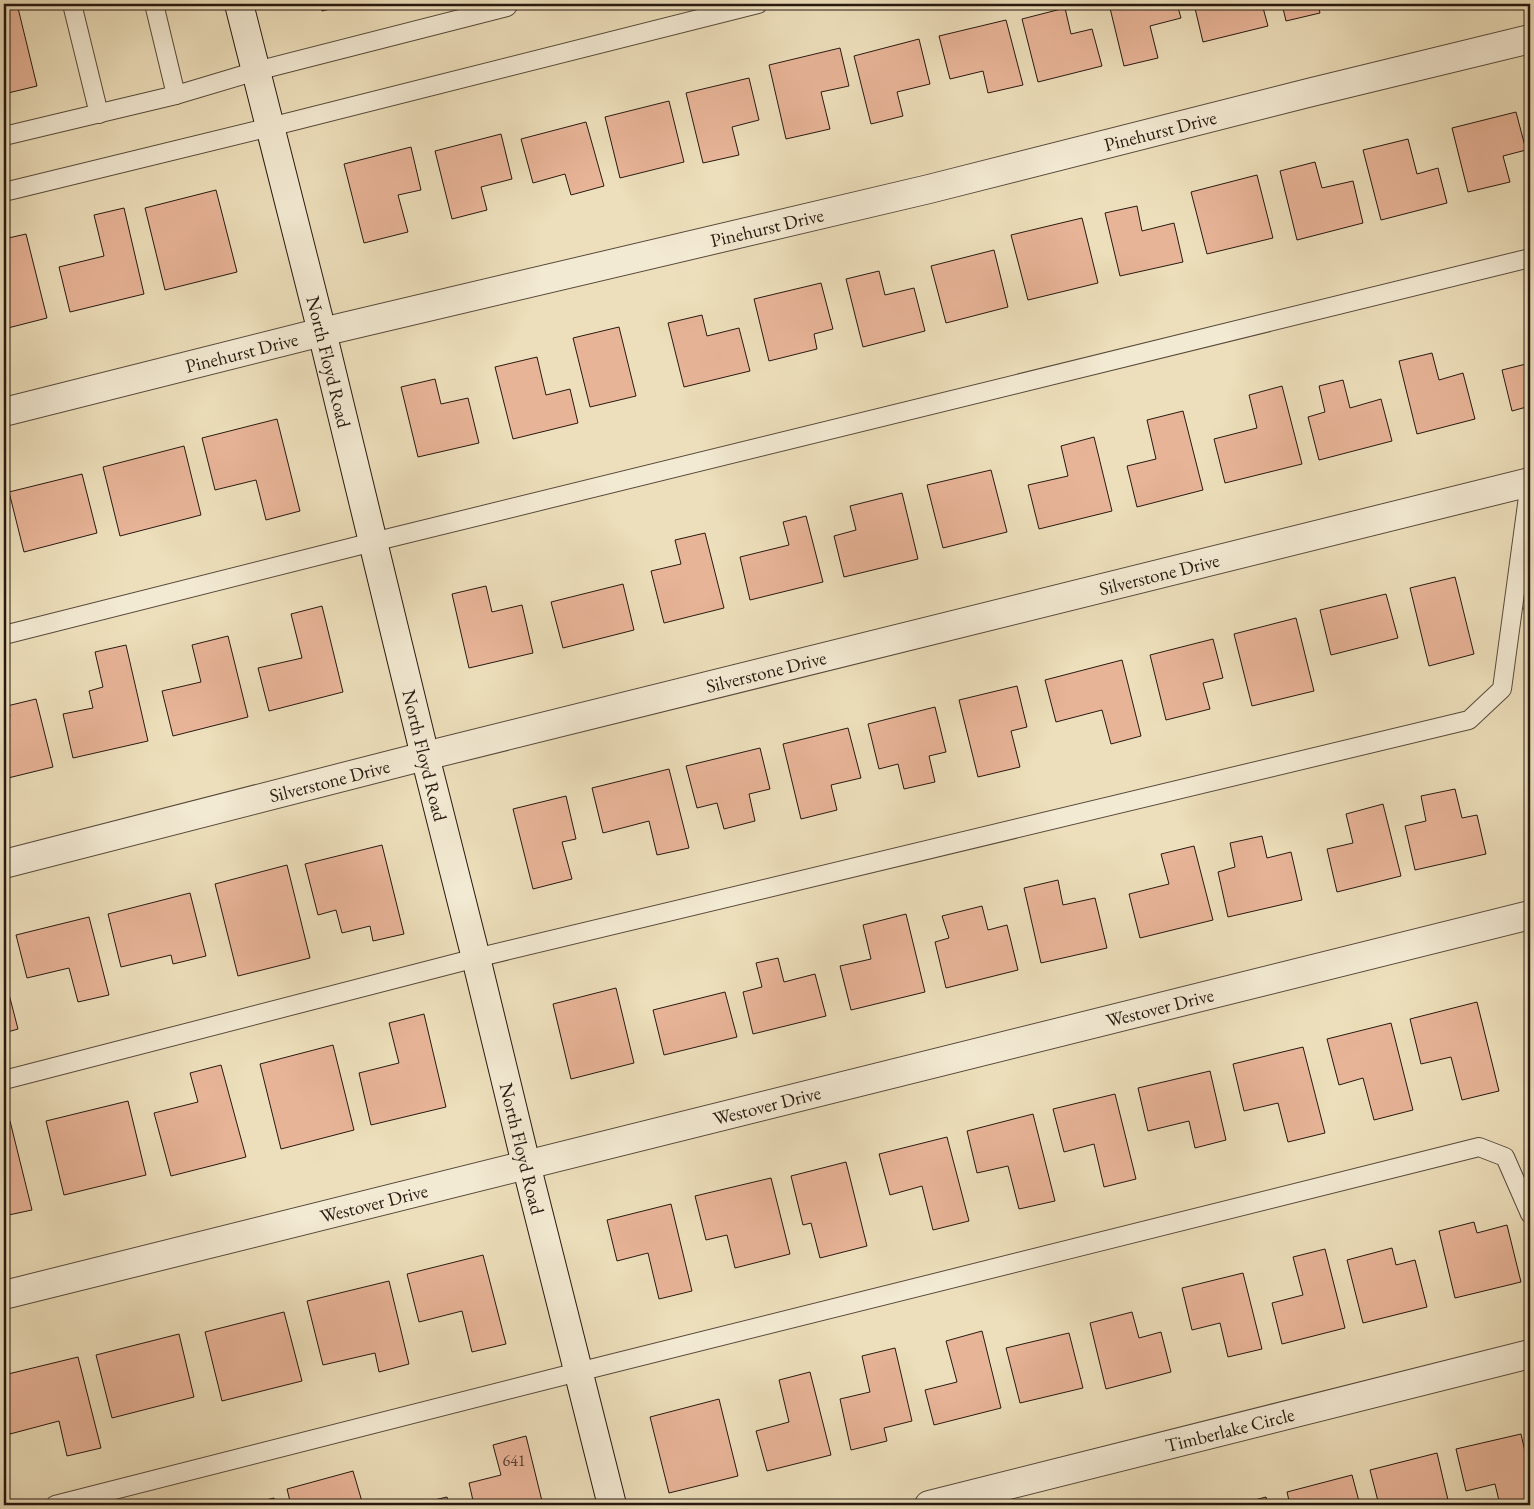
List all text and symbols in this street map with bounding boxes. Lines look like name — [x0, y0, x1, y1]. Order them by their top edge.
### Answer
street label: Pinehurst Drive — [1101, 105, 1219, 157]
street label: Pinehurst Drive — [708, 202, 826, 253]
street label: North Floyd Road — [300, 293, 357, 431]
street label: Pinehurst Drive — [183, 327, 301, 379]
street label: Silverstone Drive — [1096, 547, 1222, 601]
street label: Silverstone Drive — [703, 645, 829, 699]
street label: North Floyd Road — [396, 687, 453, 824]
street label: Silverstone Drive — [267, 754, 392, 808]
street label: Westover Drive — [1103, 982, 1216, 1033]
street label: North Floyd Road — [494, 1080, 550, 1217]
street label: Westover Drive — [710, 1080, 823, 1131]
street label: Westover Drive — [317, 1178, 430, 1229]
street label: Timberlake Circle — [1163, 1402, 1297, 1458]
house number: 641 — [502, 1450, 526, 1471]

